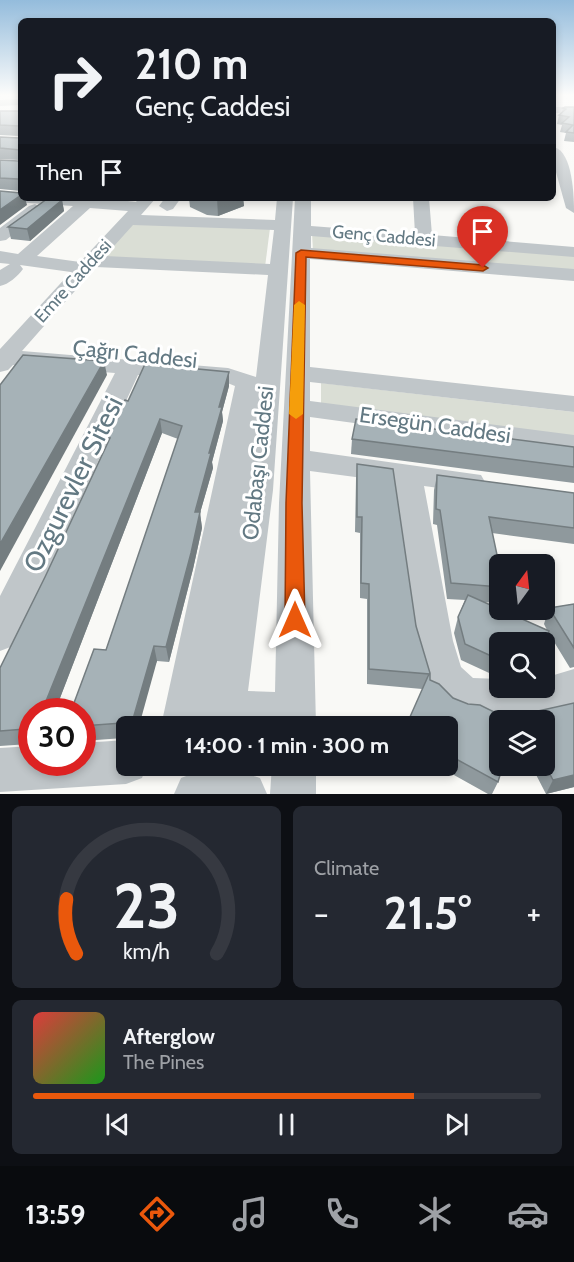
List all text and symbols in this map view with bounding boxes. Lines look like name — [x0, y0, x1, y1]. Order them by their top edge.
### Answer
text: 210 m — [135, 38, 248, 90]
icon: right — [36, 42, 114, 120]
text: Genç Caddesi — [135, 90, 291, 123]
icon: arrive — [95, 156, 128, 189]
text: Then — [36, 159, 83, 186]
pin — [457, 206, 508, 268]
icon: arrive — [466, 215, 499, 248]
street label: Genç Caddesi — [331, 221, 437, 251]
street label: Emre Caddesi — [30, 235, 116, 327]
street label: Çağrı Caddesi — [71, 334, 199, 374]
street label: Odabaşı Caddesi — [236, 385, 280, 541]
street label: Ozgurevler Sitesi — [16, 391, 130, 577]
street label: Ersegün Caddesi — [358, 401, 512, 449]
north arrow — [489, 554, 555, 620]
map controls — [489, 554, 555, 776]
position arrow — [263, 588, 327, 652]
button: search — [489, 632, 555, 698]
speed limit sign: 30 — [18, 698, 96, 776]
button: layers — [489, 710, 555, 776]
text: 14:00 · 1 min · 300 m — [185, 732, 389, 759]
text: Climate — [314, 856, 379, 880]
text: 23 — [113, 868, 180, 944]
text: 21.5° — [384, 886, 471, 940]
text: − — [314, 893, 329, 933]
text: + — [526, 893, 541, 933]
text: km/h — [123, 938, 170, 964]
text: Afterglow — [123, 1023, 215, 1050]
text: The Pines — [123, 1050, 204, 1074]
icon: previous — [101, 1108, 134, 1141]
icon: pause — [270, 1108, 303, 1141]
icon: next — [440, 1108, 473, 1141]
icon: directions — [136, 1193, 178, 1235]
icon: music — [229, 1193, 271, 1235]
icon: phone — [321, 1193, 363, 1235]
icon: climate — [414, 1193, 456, 1235]
icon: car — [507, 1193, 549, 1235]
text: 13:59 — [25, 1198, 86, 1231]

